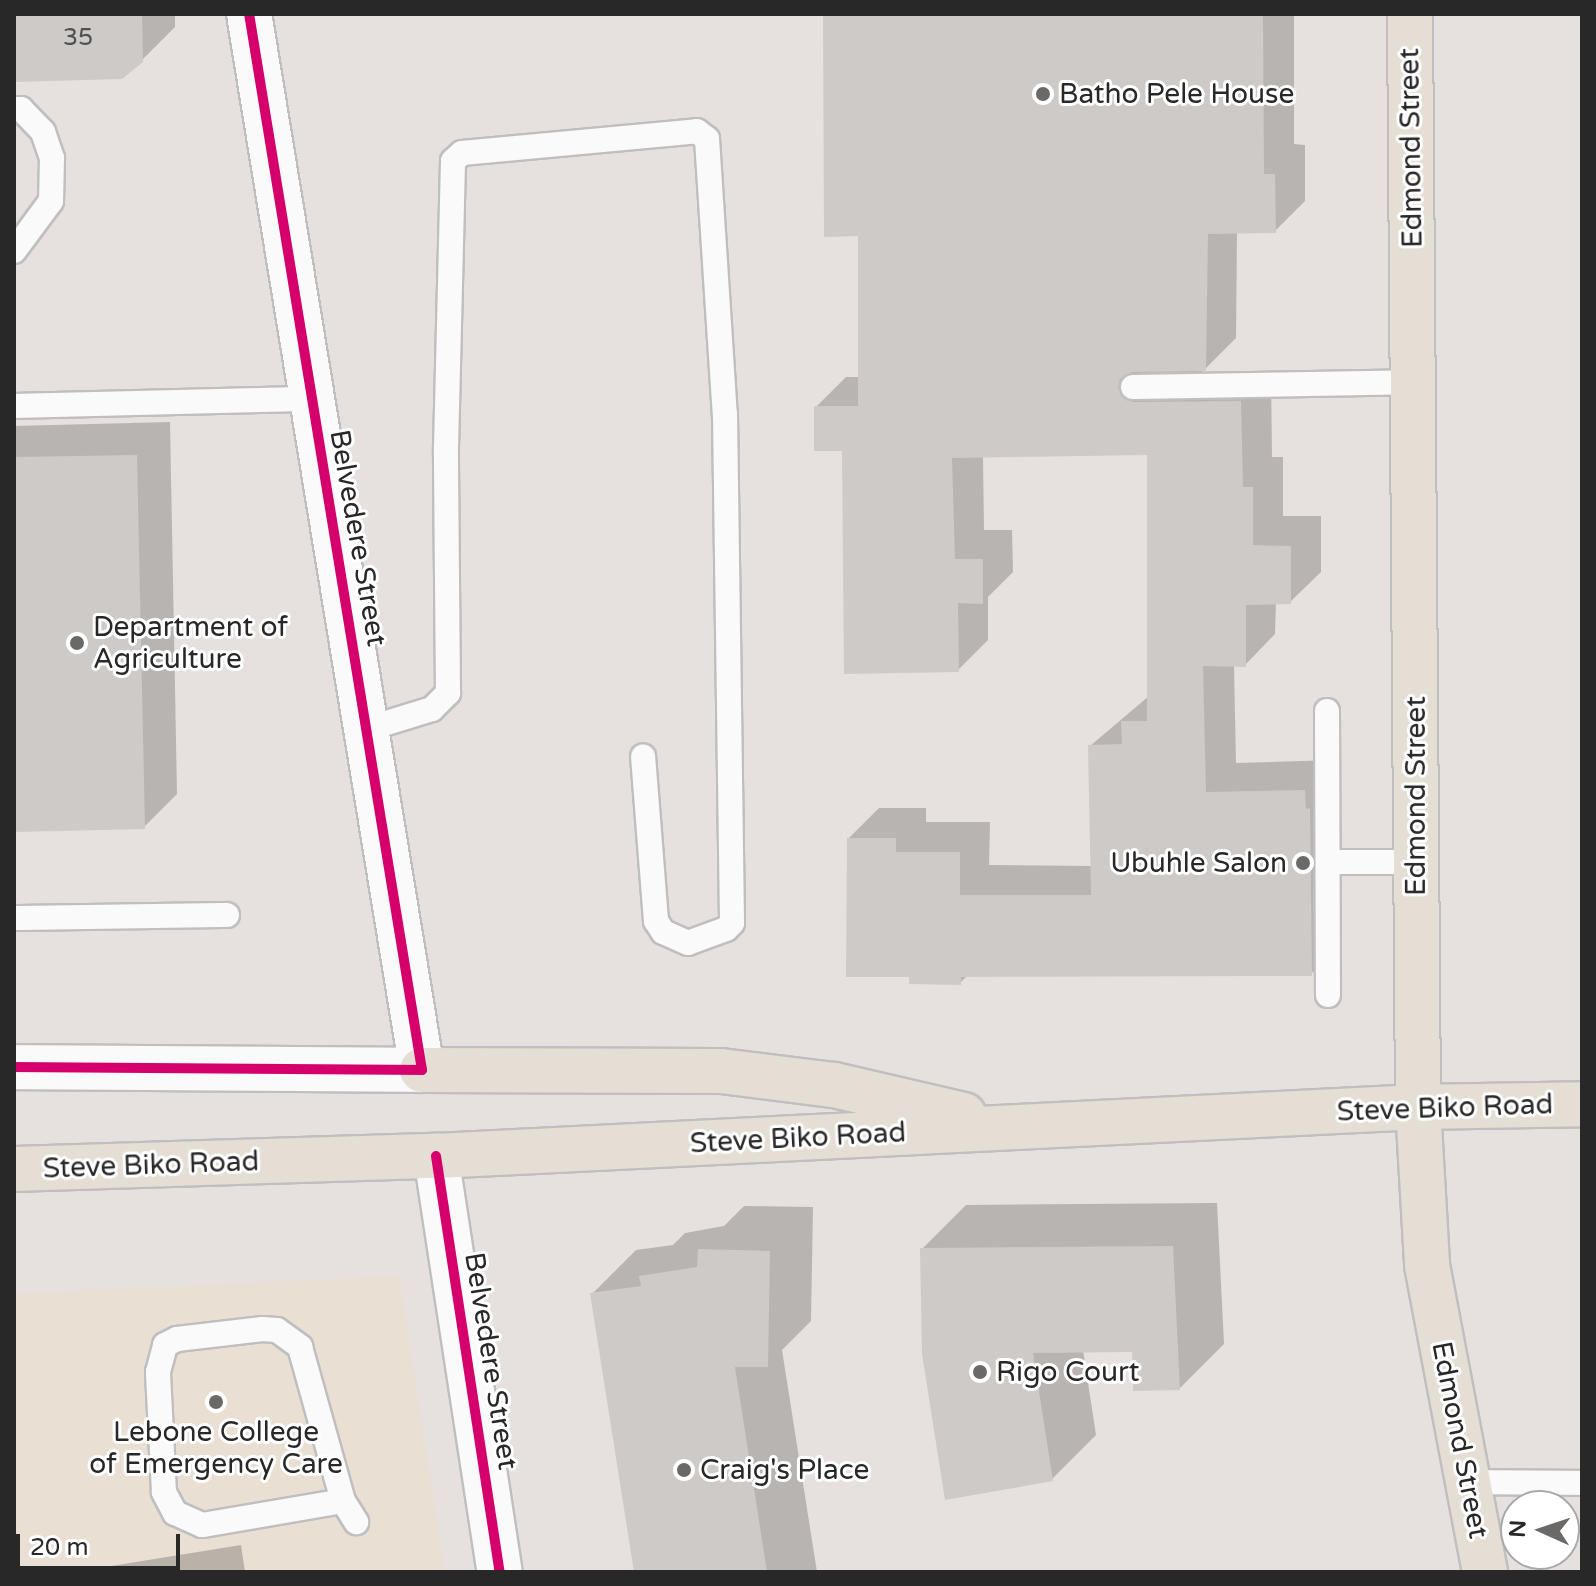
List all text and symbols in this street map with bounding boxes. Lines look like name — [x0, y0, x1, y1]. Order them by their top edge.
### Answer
house number: 35 — [63, 24, 93, 52]
street label: Edmond Street — [1392, 48, 1430, 248]
place label: Batho Pele House — [1059, 77, 1294, 111]
marker: Batho Pele House — [1034, 85, 1052, 103]
street label: Belvedere Street — [322, 427, 394, 649]
place label: Department of Agriculture — [93, 610, 288, 676]
marker: Department of Agriculture — [68, 634, 86, 652]
street label: Edmond Street — [1399, 696, 1433, 896]
place label: Ubuhle Salon — [1110, 846, 1287, 880]
marker: Ubuhle Salon — [1294, 854, 1312, 872]
street label: Steve Biko Road — [1336, 1087, 1554, 1129]
street label: Steve Biko Road — [689, 1116, 907, 1160]
street label: Steve Biko Road — [42, 1144, 260, 1186]
street label: Belvedere Street — [457, 1250, 525, 1472]
street label: Edmond Street — [1424, 1339, 1496, 1541]
place label: Rigo Court — [996, 1355, 1139, 1389]
marker: Rigo Court — [971, 1363, 989, 1381]
marker: Lebone College of Emergency Care — [207, 1393, 225, 1411]
place label: Lebone College of Emergency Care — [89, 1415, 343, 1481]
place label: Craig's Place — [700, 1453, 869, 1487]
marker: Craig's Place — [675, 1461, 693, 1479]
north arrow — [1500, 1490, 1580, 1570]
scale bar — [20, 1518, 184, 1568]
text: N — [1505, 1519, 1531, 1538]
text: 20 m — [30, 1533, 88, 1562]

